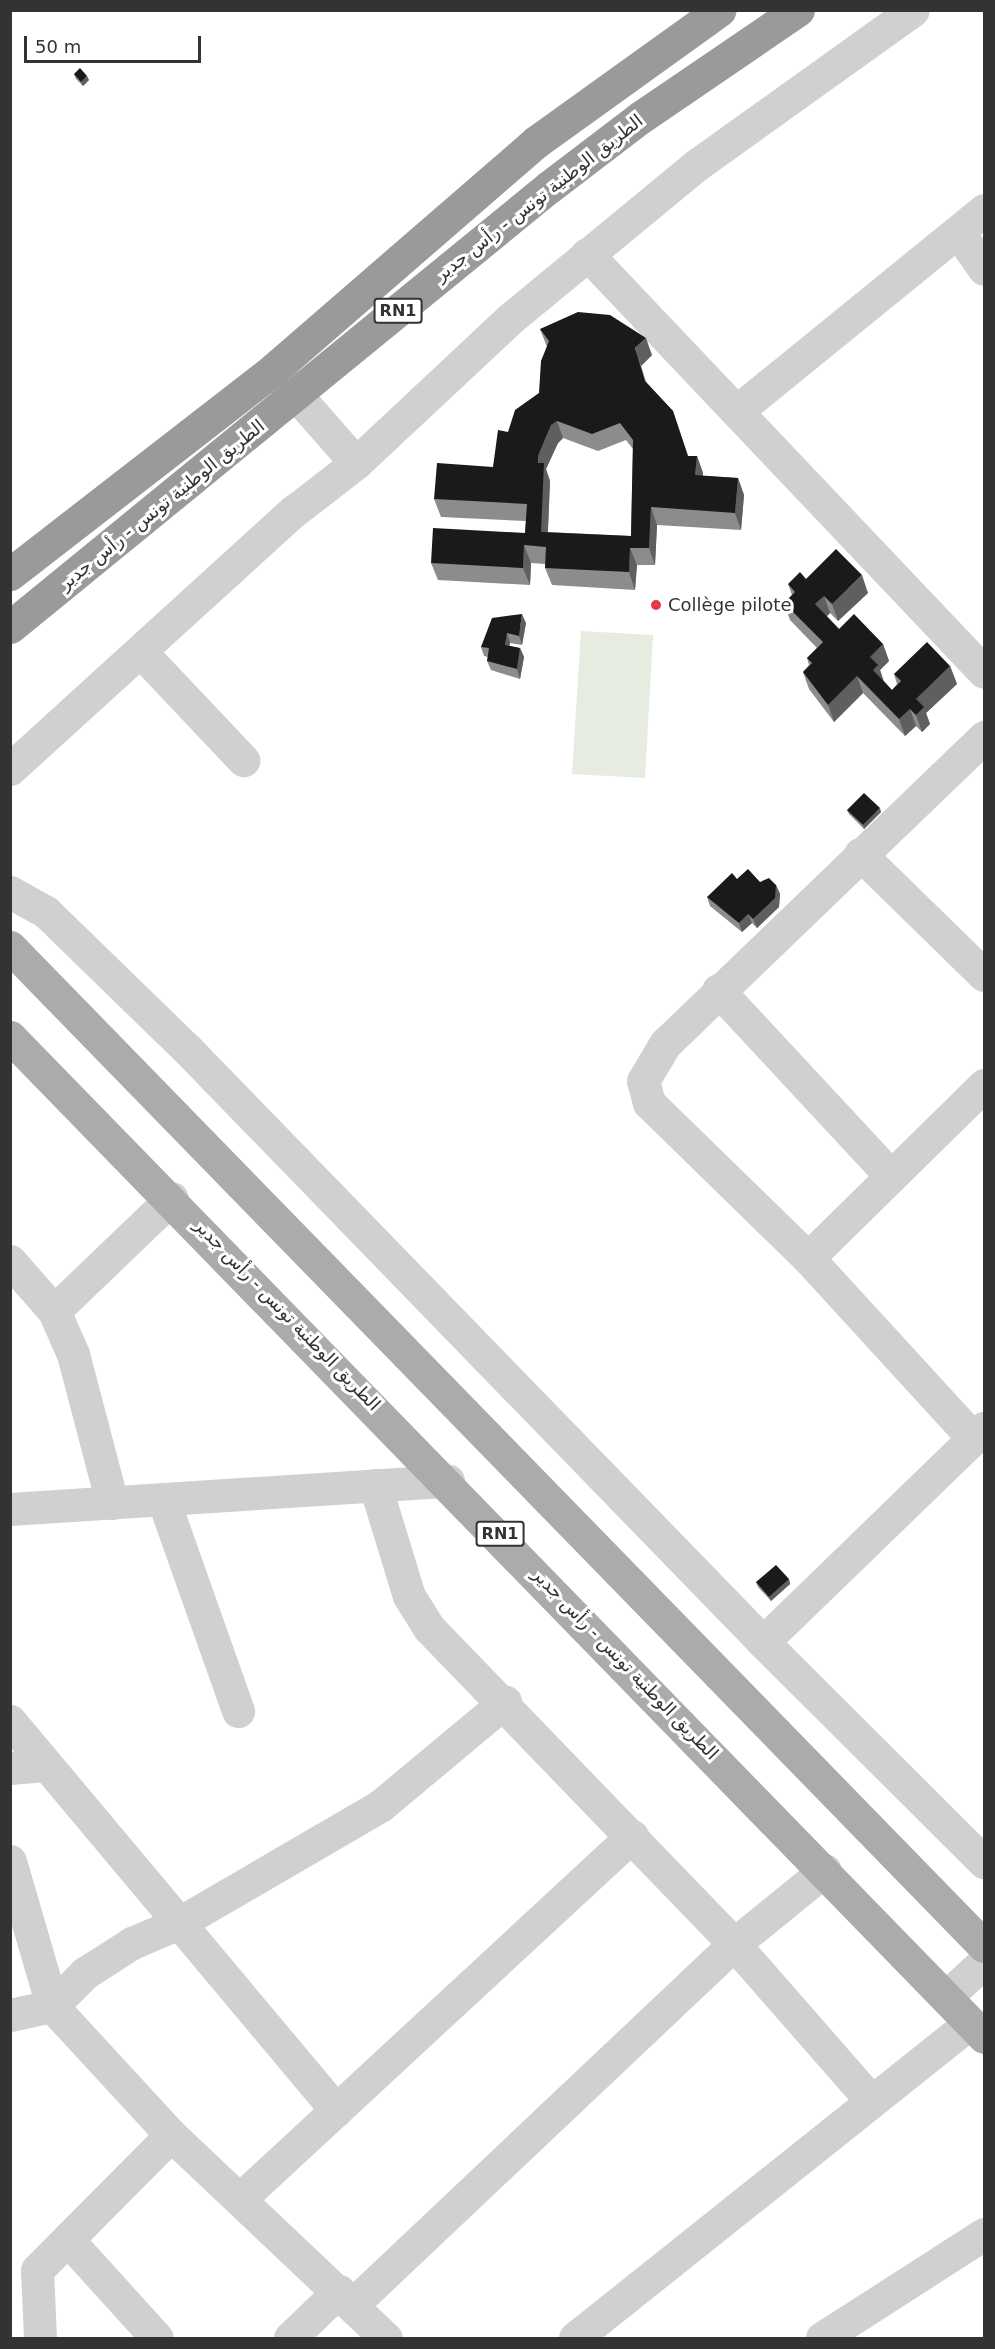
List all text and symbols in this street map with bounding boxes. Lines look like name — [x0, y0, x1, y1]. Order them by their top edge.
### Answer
scale bar — [27, 24, 204, 62]
text: 50 m — [35, 36, 81, 57]
street label: الطريق الوطنية تونس - رأس جدير — [431, 110, 647, 286]
road number: RN1 — [372, 298, 424, 324]
street label: الطريق الوطنية تونس - رأس جدير — [55, 415, 269, 595]
place label: Collège pilote — [668, 594, 791, 616]
marker: Collège pilote — [649, 598, 663, 612]
street label: الطريق الوطنية تونس - رأس جدير — [189, 1215, 385, 1415]
road number: RN1 — [474, 1521, 526, 1547]
street label: الطريق الوطنية تونس - رأس جدير — [527, 1564, 723, 1764]

